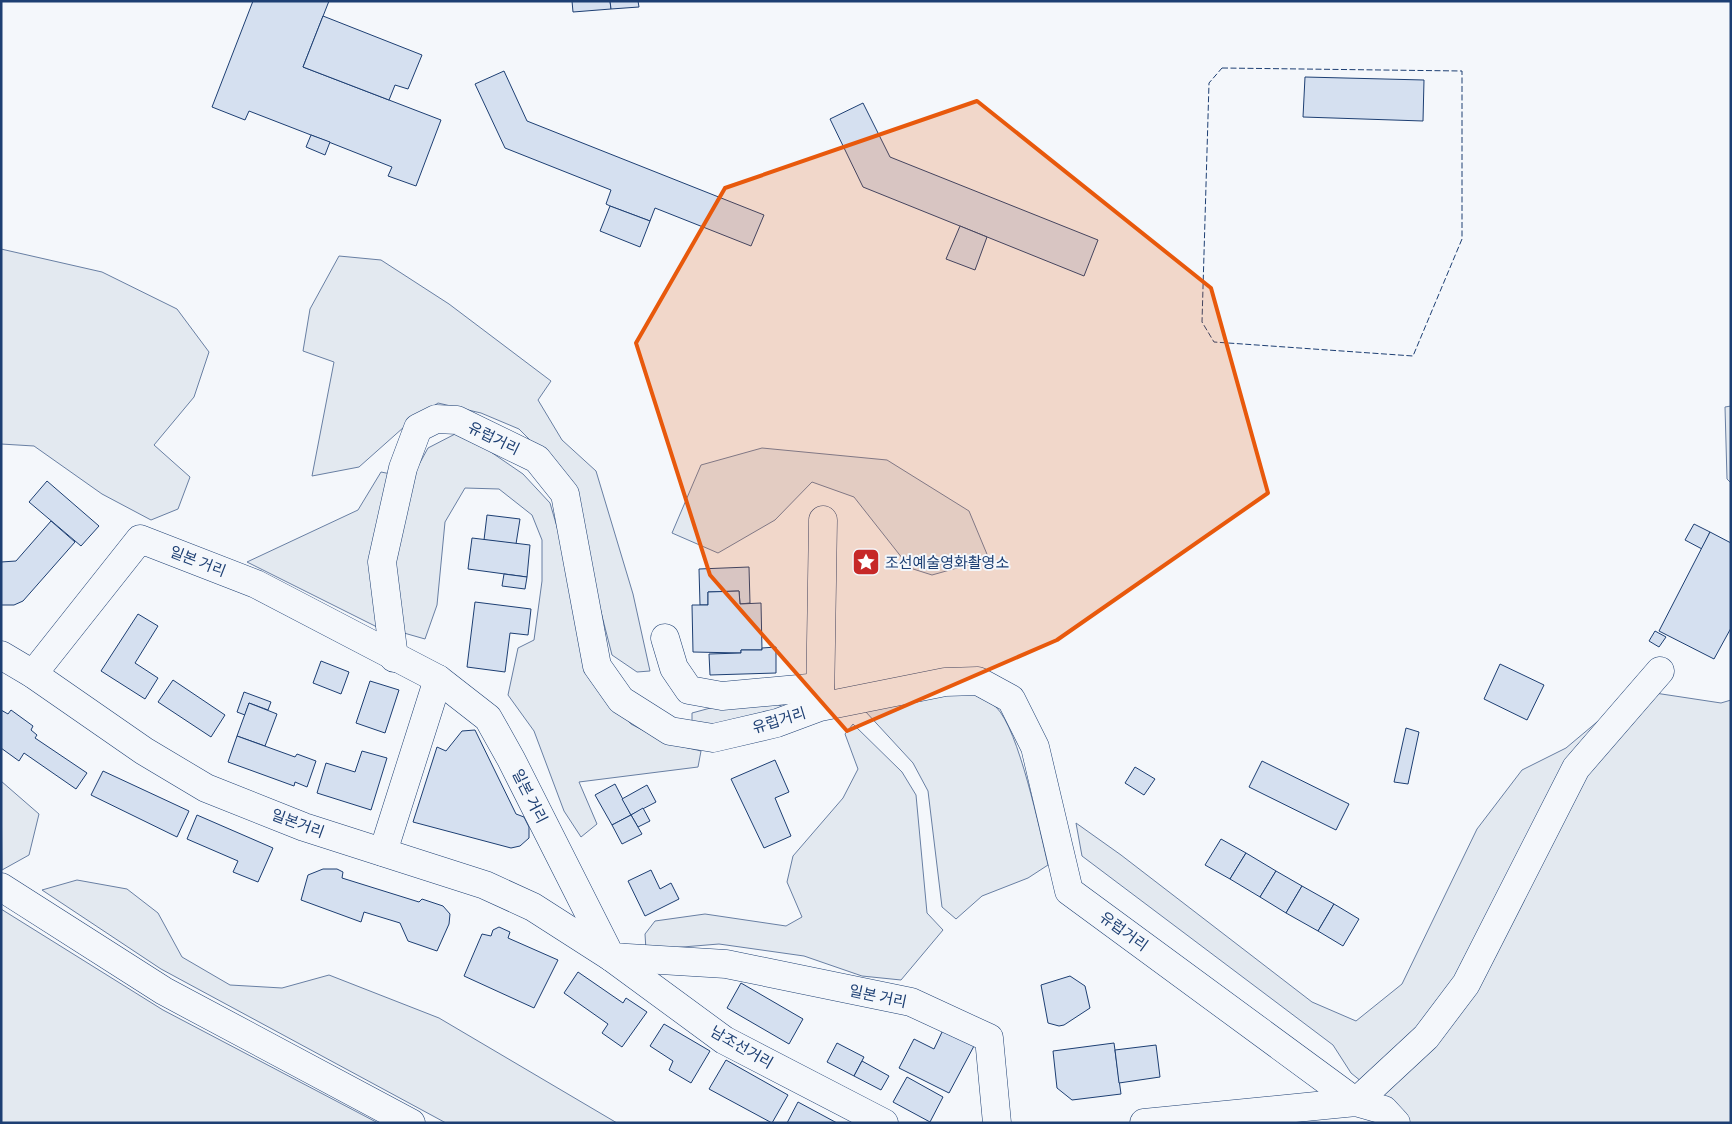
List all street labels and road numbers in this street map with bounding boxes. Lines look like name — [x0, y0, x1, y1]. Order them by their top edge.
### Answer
street label: 유럽거리 — [465, 416, 523, 460]
street label: 일본 거리 — [167, 541, 229, 581]
street label: 유럽거리 — [750, 702, 808, 738]
street label: 일본 거리 — [507, 765, 553, 827]
street label: 일본거리 — [268, 804, 328, 842]
street label: 유럽거리 — [1095, 906, 1153, 956]
street label: 일본 거리 — [847, 980, 909, 1012]
street label: 남조선거리 — [707, 1021, 777, 1073]

